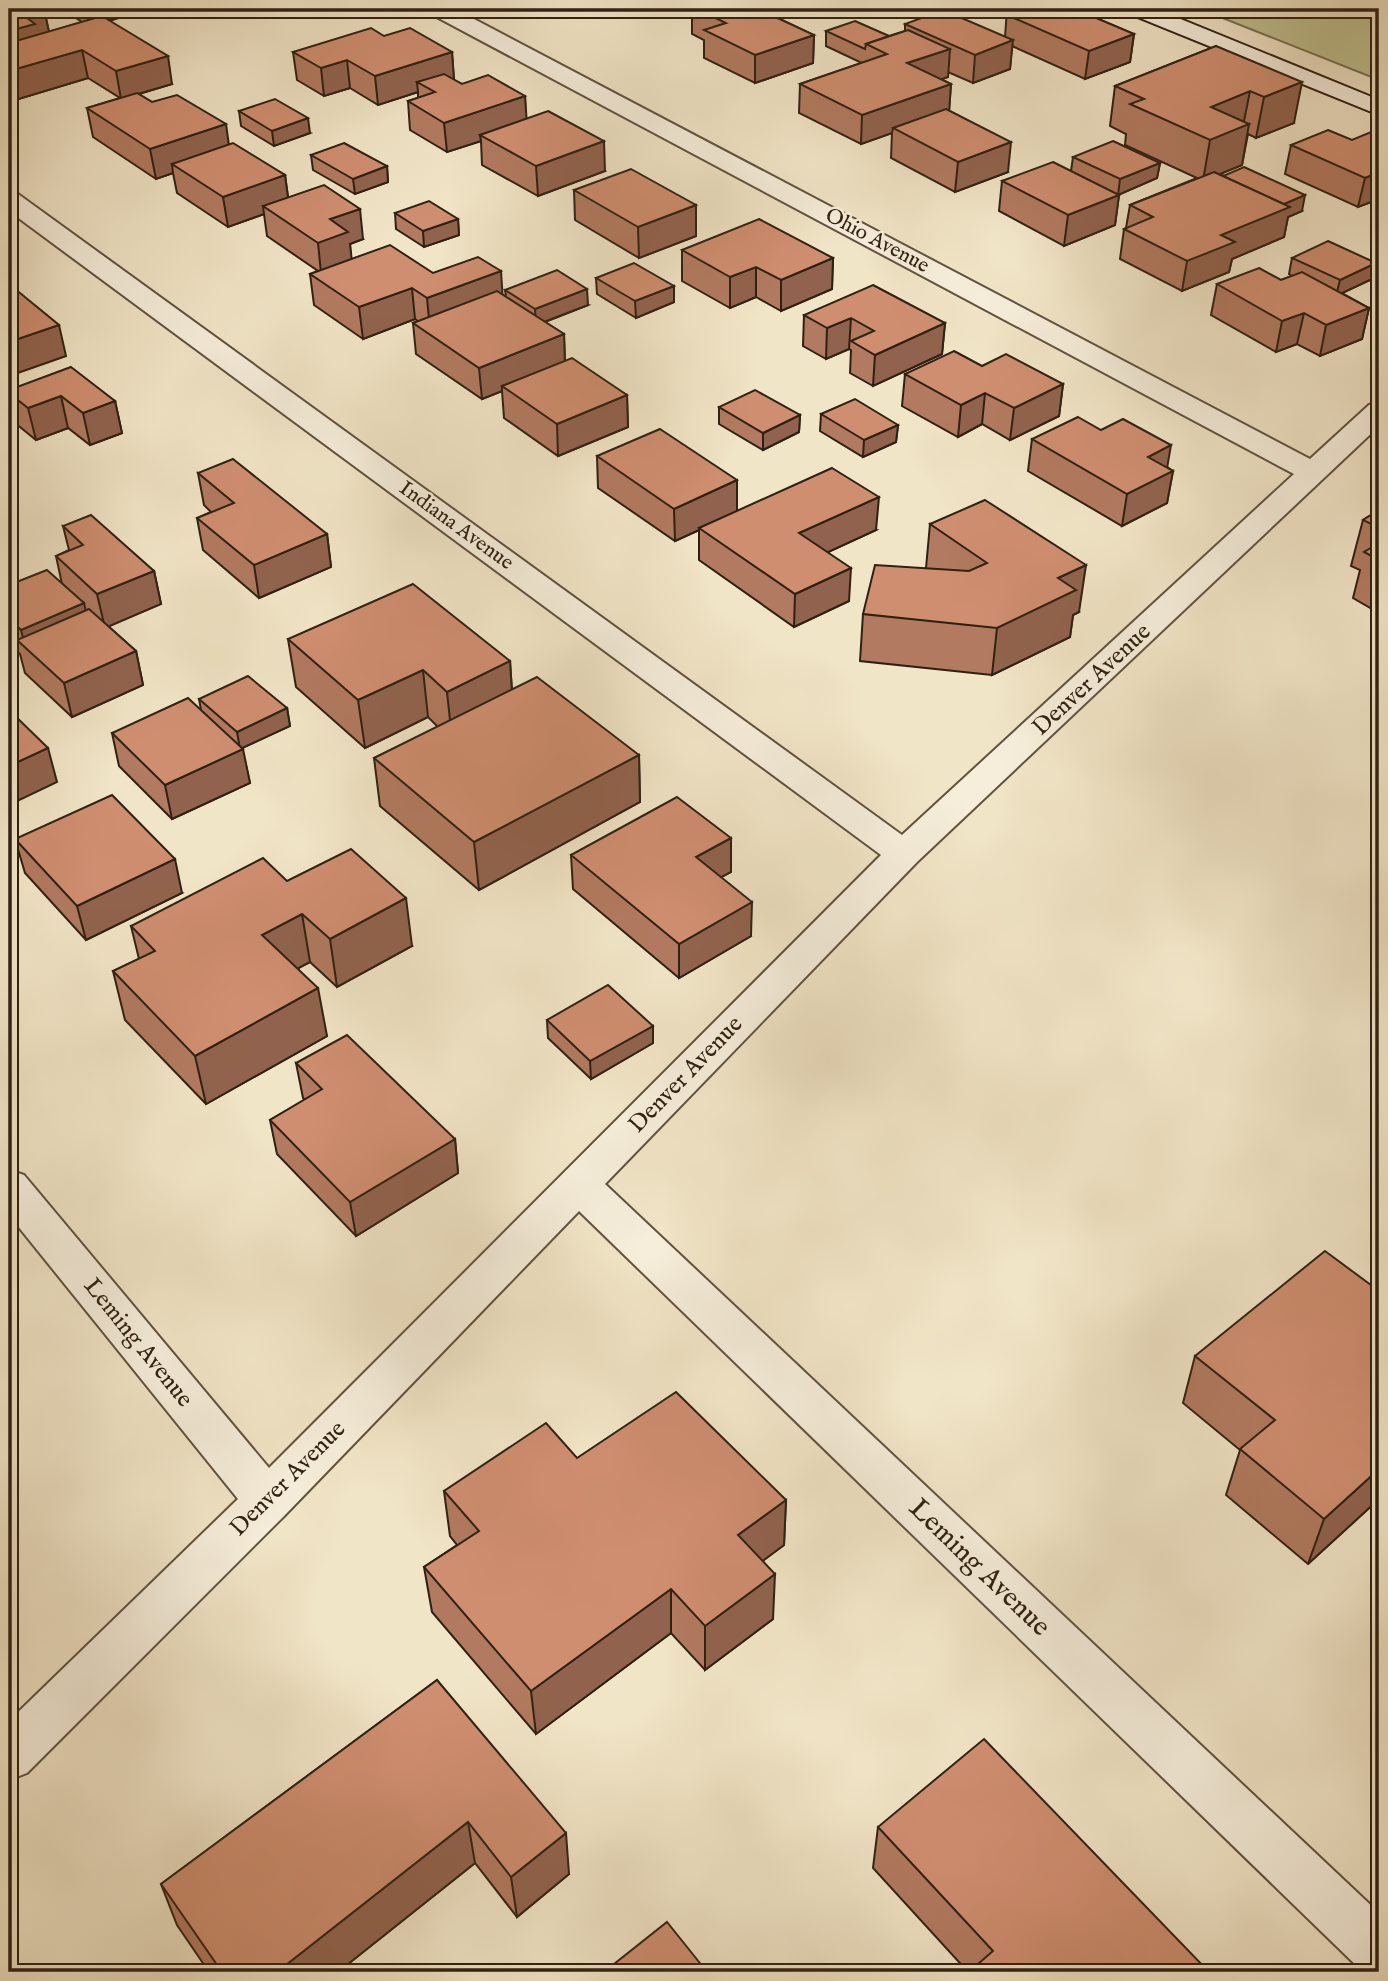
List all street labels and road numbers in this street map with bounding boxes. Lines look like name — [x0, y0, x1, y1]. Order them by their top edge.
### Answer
street label: Ohio Avenue — [820, 202, 934, 280]
street label: Indiana Avenue — [393, 475, 519, 577]
street label: Denver Avenue — [1026, 617, 1158, 743]
street label: Denver Avenue — [622, 1010, 750, 1140]
street label: Leming Avenue — [76, 1272, 200, 1414]
street label: Denver Avenue — [223, 1414, 353, 1544]
street label: Leming Avenue — [901, 1492, 1057, 1645]

